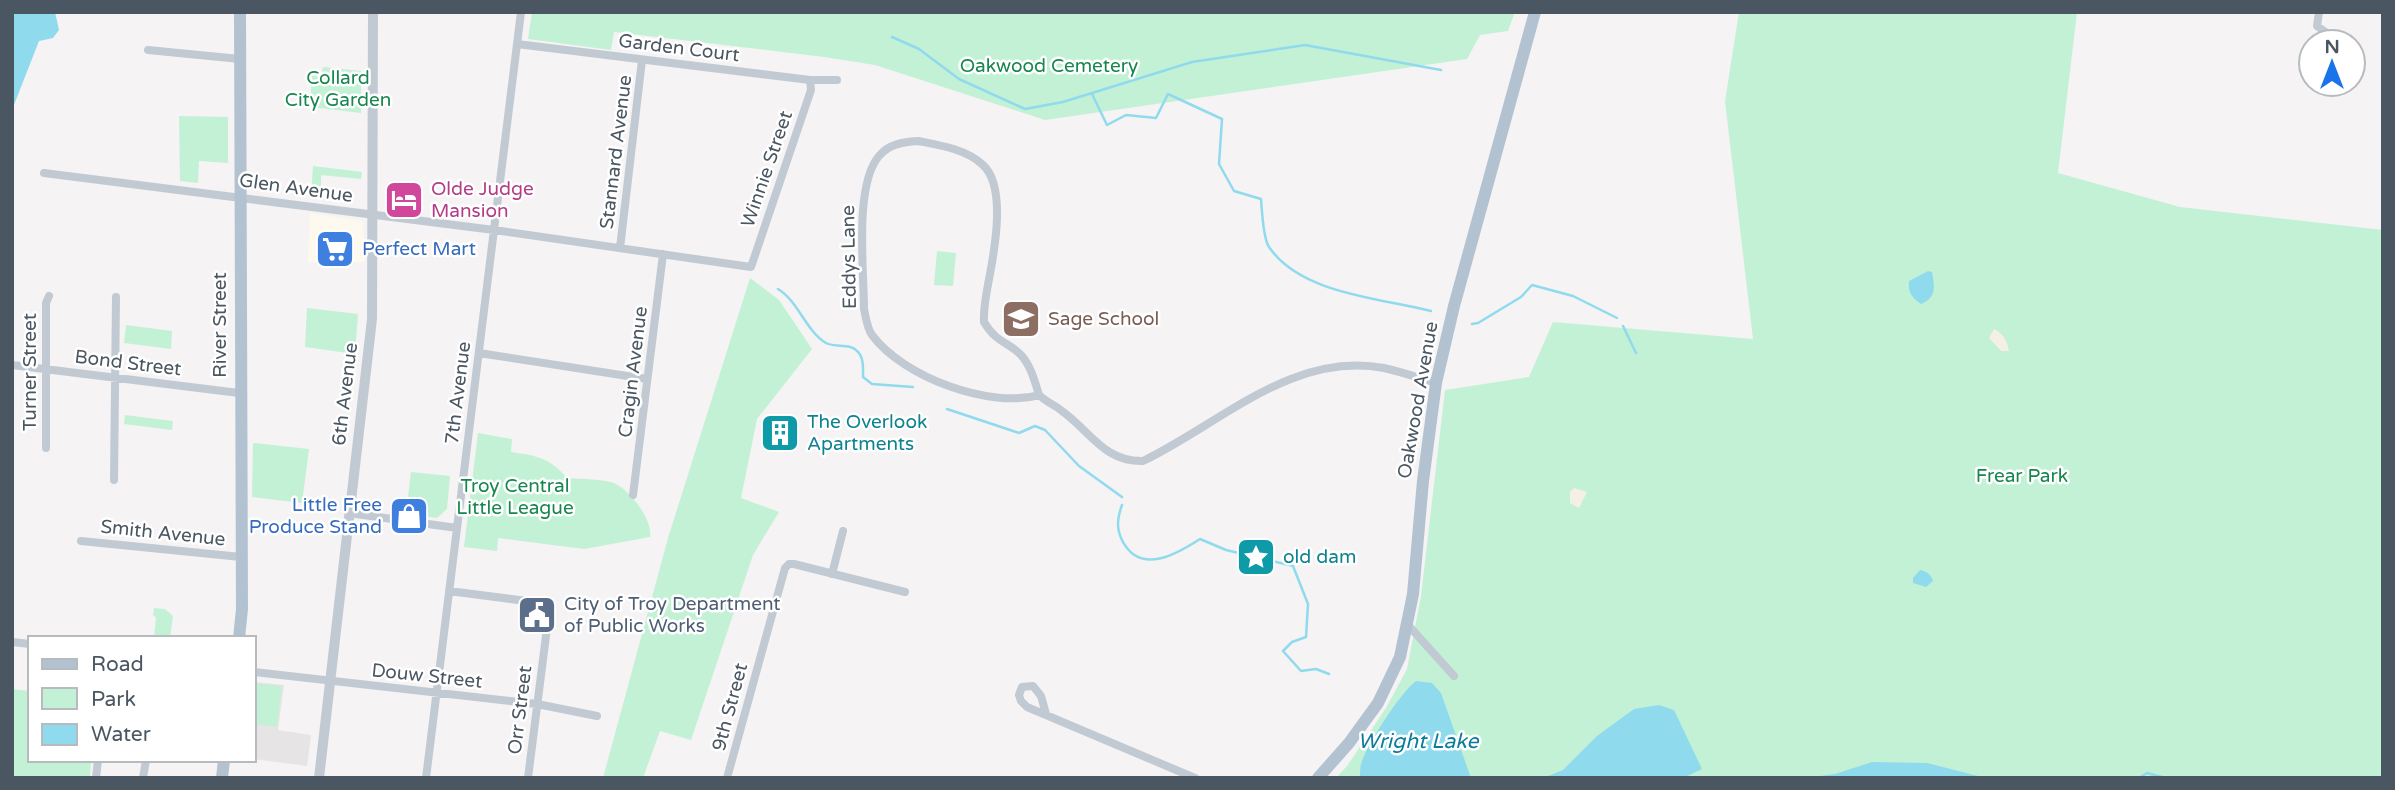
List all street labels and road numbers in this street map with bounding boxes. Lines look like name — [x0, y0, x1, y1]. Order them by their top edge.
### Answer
street label: Garden Court — [617, 30, 741, 66]
street label: Stannard Avenue — [596, 74, 636, 230]
street label: Winnie Street — [737, 108, 797, 230]
street label: Glen Avenue — [238, 169, 354, 207]
street label: Eddys Lane — [837, 205, 861, 309]
street label: River Street — [209, 272, 231, 378]
street label: Cragin Avenue — [614, 305, 652, 439]
street label: Turner Street — [19, 313, 41, 431]
street label: Oakwood Avenue — [1393, 320, 1443, 480]
street label: 7th Avenue — [441, 340, 475, 446]
street label: 6th Avenue — [328, 341, 362, 447]
street label: Bond Street — [73, 346, 183, 380]
street label: Smith Avenue — [99, 516, 227, 550]
street label: Douw Street — [370, 659, 484, 693]
street label: 9th Street — [708, 661, 752, 753]
street label: Orr Street — [504, 664, 536, 756]

